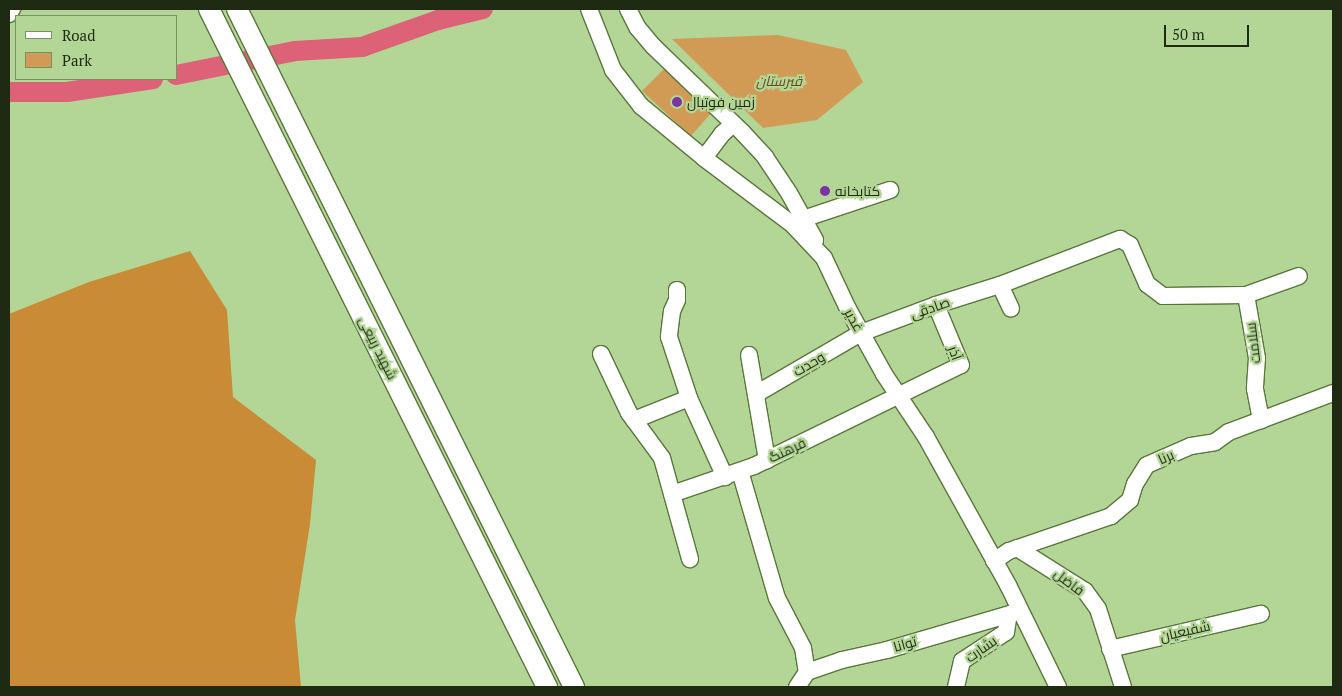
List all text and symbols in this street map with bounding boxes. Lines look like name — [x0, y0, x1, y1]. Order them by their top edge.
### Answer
legend — [15, 15, 178, 80]
scale bar — [1167, 15, 1252, 47]
text: 50 m — [1172, 24, 1205, 44]
text: Road — [62, 25, 95, 45]
text: Park — [62, 50, 92, 70]
park label: قبرستان — [756, 73, 802, 89]
place label: زمین فوتبال — [687, 94, 755, 110]
marker: زمین فوتبال — [671, 96, 683, 108]
place label: کتابخانه — [835, 183, 880, 199]
marker: کتابخانه — [819, 185, 831, 197]
street label: صادقی — [908, 293, 952, 323]
street label: غدیر — [841, 306, 867, 334]
street label: شهید ربیعی — [355, 314, 401, 382]
street label: سلامت — [1242, 321, 1264, 365]
street label: آذر — [945, 343, 965, 363]
street label: وحدت — [790, 348, 828, 380]
street label: فرهنگ — [766, 434, 808, 466]
street label: برنا — [1155, 446, 1177, 468]
street label: فاضل — [1050, 565, 1088, 599]
street label: شفیعیان — [1158, 617, 1212, 645]
street label: بشارت — [962, 632, 1000, 666]
street label: توانا — [891, 633, 919, 655]

